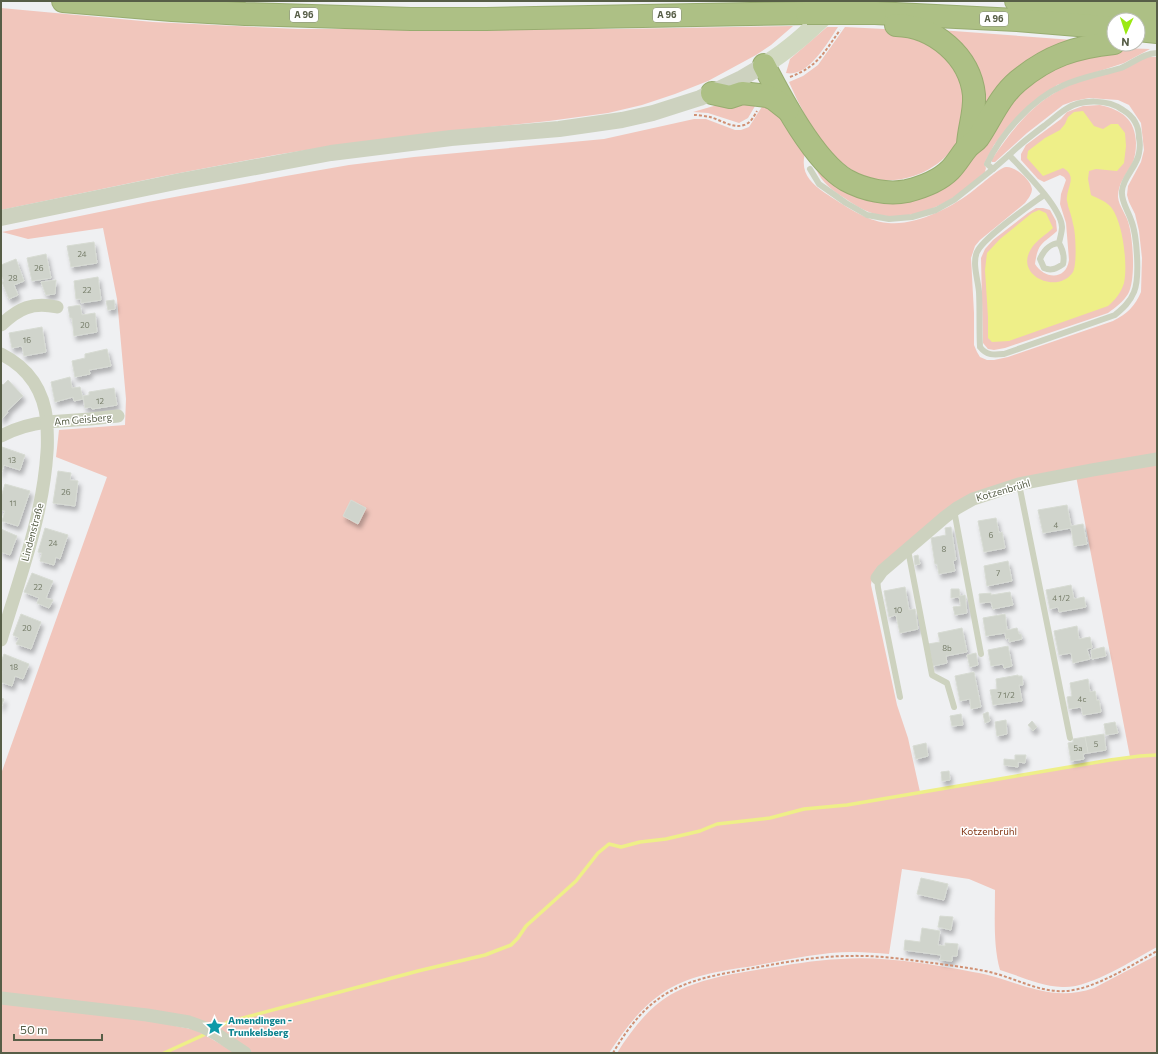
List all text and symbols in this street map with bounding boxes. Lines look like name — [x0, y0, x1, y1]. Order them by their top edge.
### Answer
road number: A 96 — [290, 8, 318, 22]
road number: A 96 — [653, 8, 681, 22]
road number: A 96 — [980, 12, 1008, 26]
north arrow — [1106, 12, 1146, 52]
text: N — [1121, 36, 1130, 49]
house number: 24 — [77, 249, 87, 259]
house number: 26 — [34, 263, 44, 273]
house number: 28 — [8, 273, 18, 283]
house number: 22 — [83, 285, 92, 295]
house number: 20 — [80, 320, 90, 330]
house number: 16 — [23, 335, 31, 345]
house number: 12 — [96, 396, 104, 406]
street label: Am Geisberg — [54, 410, 113, 427]
house number: 13 — [8, 455, 16, 465]
street label: Kotzenbrühl — [974, 477, 1032, 503]
house number: 26 — [61, 487, 71, 497]
house number: 11 — [10, 498, 16, 508]
street label: Lindenstraße — [18, 502, 46, 562]
house number: 4 — [1054, 520, 1059, 530]
house number: 6 — [989, 530, 994, 540]
house number: 24 — [48, 538, 58, 548]
house number: 8 — [942, 544, 947, 554]
house number: 7 — [996, 568, 1000, 578]
house number: 22 — [34, 582, 43, 592]
house number: 4 1/2 — [1052, 593, 1070, 603]
house number: 10 — [894, 605, 902, 615]
house number: 20 — [22, 623, 32, 633]
house number: 8b — [942, 643, 952, 653]
house number: 18 — [10, 662, 18, 672]
house number: 7 1/2 — [997, 690, 1015, 700]
house number: 4c — [1078, 694, 1086, 704]
house number: 5 — [1094, 739, 1099, 749]
house number: 5a — [1074, 743, 1082, 753]
park label: Kotzenbrühl — [961, 825, 1017, 837]
place label: Amendingen - Trunkelsberg — [228, 1014, 292, 1038]
scale bar — [14, 1016, 102, 1042]
place icon: Amendingen - Trunkelsberg — [205, 1016, 225, 1036]
text: 50 m — [20, 1022, 48, 1036]

